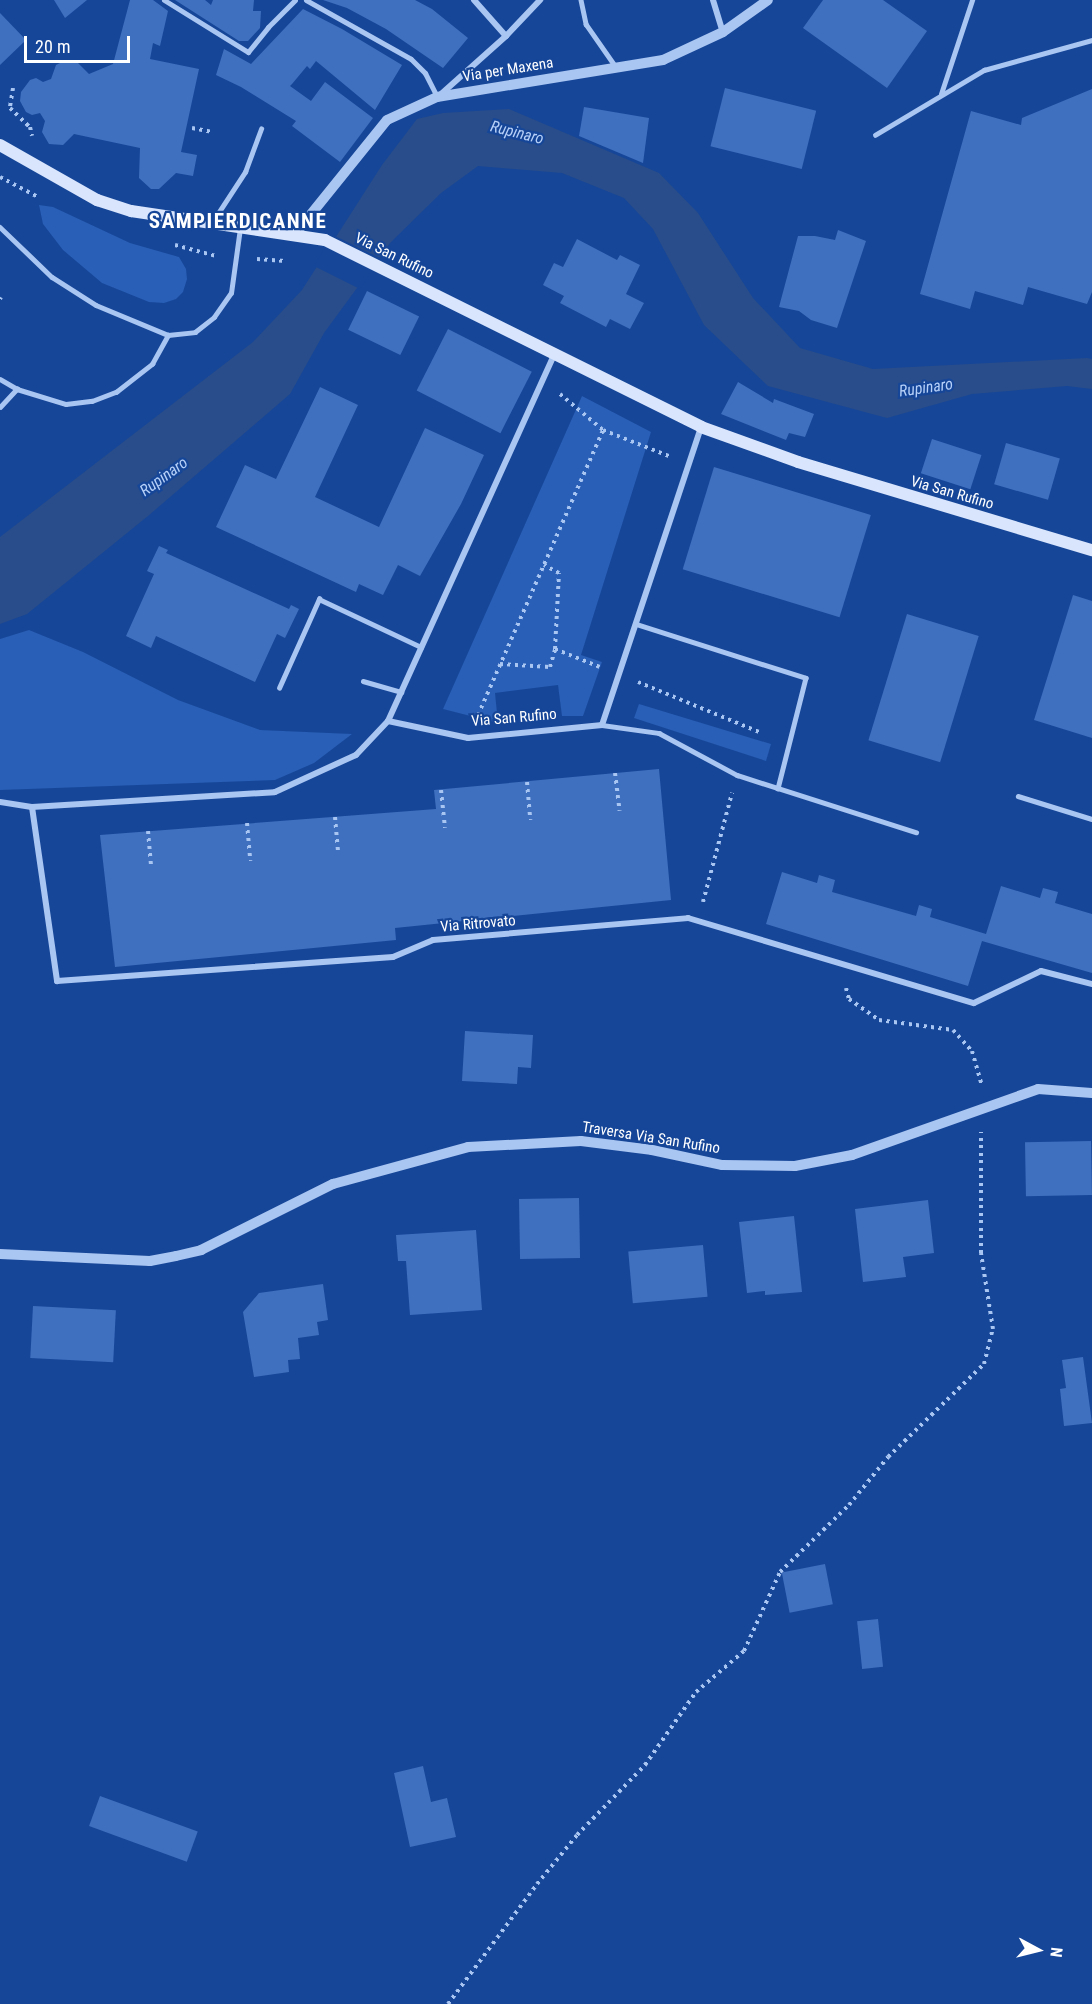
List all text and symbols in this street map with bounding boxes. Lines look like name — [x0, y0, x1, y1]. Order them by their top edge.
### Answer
scale bar — [27, 24, 134, 62]
text: 20 m — [35, 36, 70, 57]
street label: Via per Maxena — [461, 54, 555, 86]
water label: Rupinaro — [488, 117, 546, 149]
district label: SAMPIERDICANNE — [149, 208, 327, 234]
street label: Via San Rufino — [352, 229, 436, 283]
water label: Rupinaro — [898, 375, 954, 401]
water label: Rupinaro — [136, 453, 192, 501]
street label: Via San Rufino — [908, 473, 996, 513]
street label: Via San Rufino — [471, 705, 557, 731]
street label: Via Ritrovato — [440, 912, 516, 936]
street label: Traversa Via San Rufino — [581, 1118, 721, 1158]
north arrow — [1008, 1920, 1068, 1980]
text: N — [1046, 1946, 1066, 1958]

